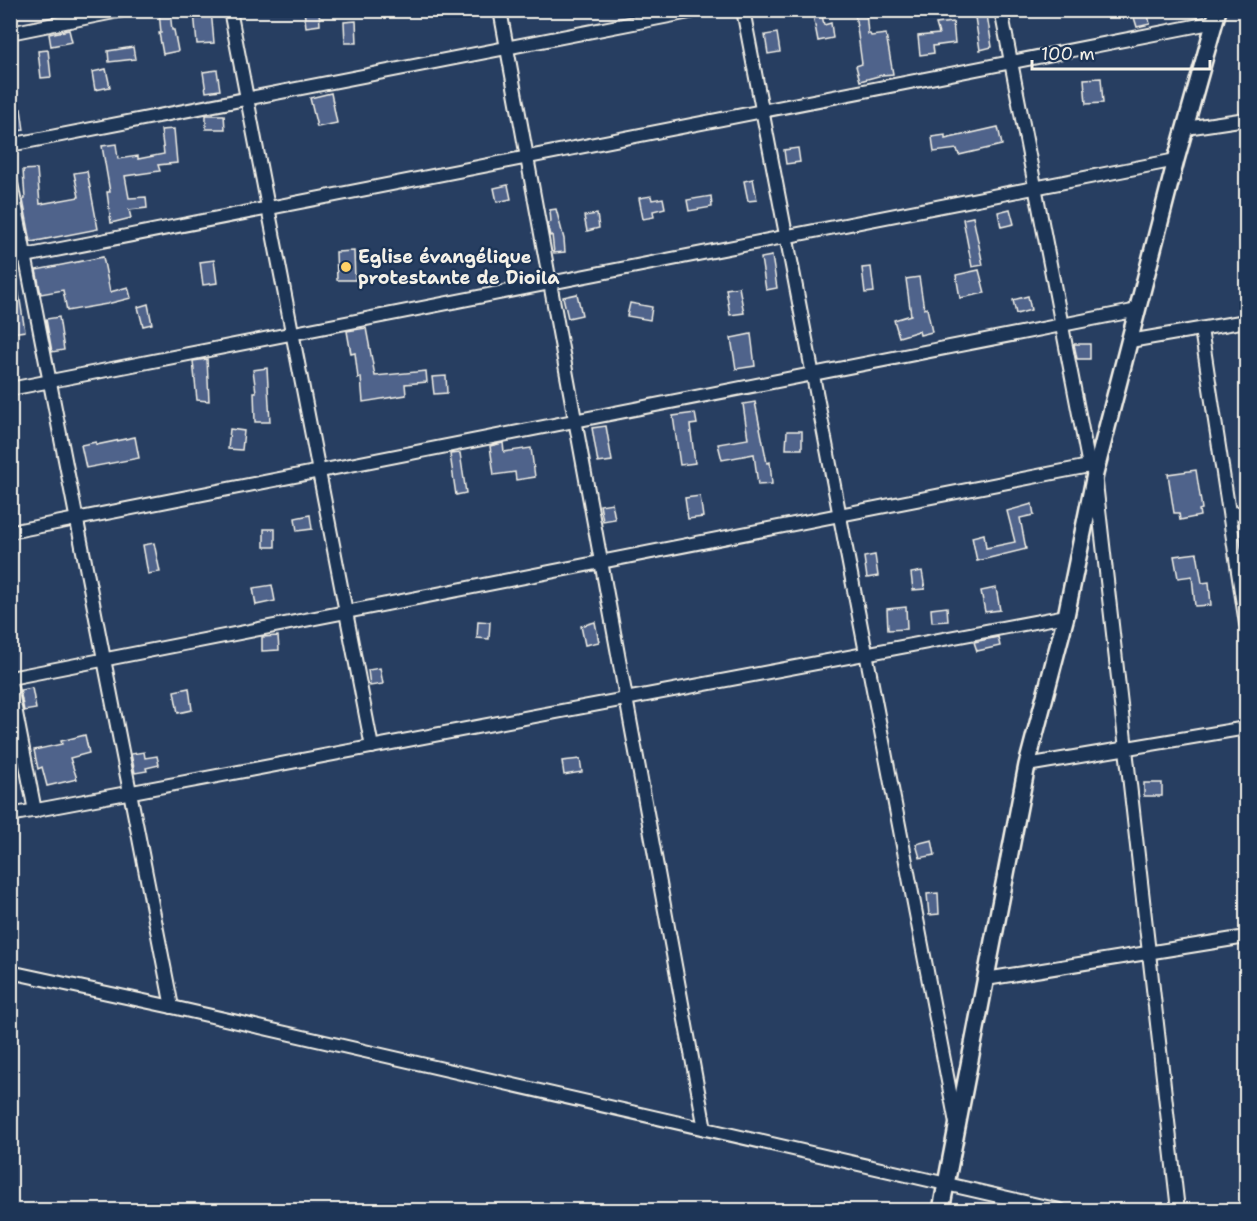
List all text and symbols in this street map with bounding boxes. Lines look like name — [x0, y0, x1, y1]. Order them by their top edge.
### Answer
scale bar — [1032, 33, 1210, 71]
text: 100 m — [1041, 42, 1095, 66]
place label: Eglise évangélique protestante de Dioila — [358, 245, 560, 290]
marker: Eglise évangélique protestante de Dioila — [339, 260, 353, 274]

